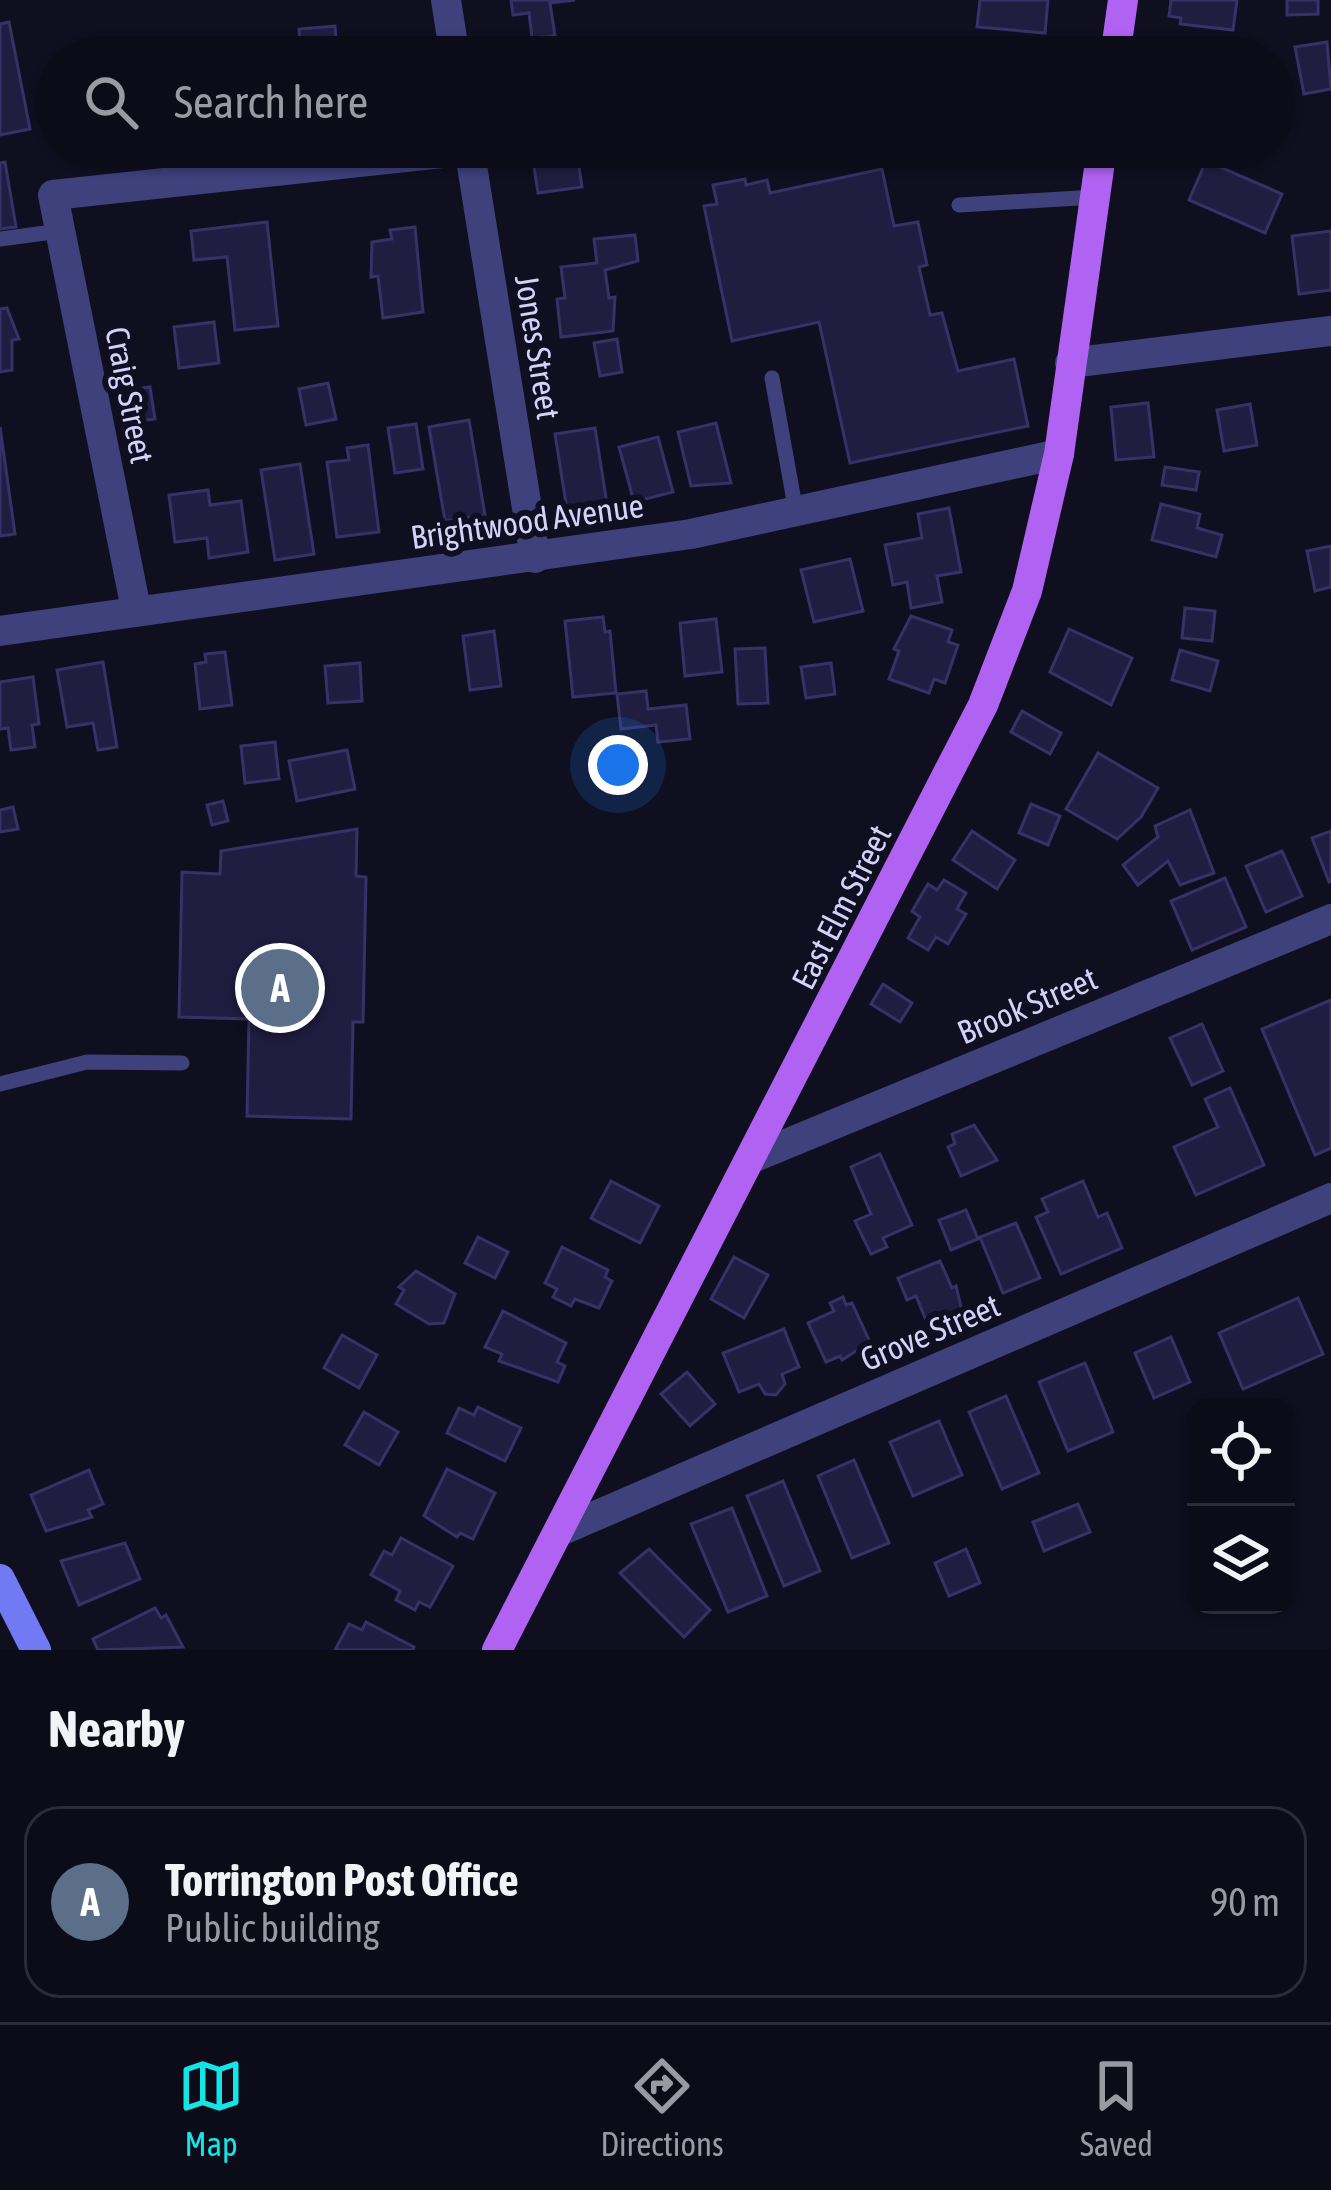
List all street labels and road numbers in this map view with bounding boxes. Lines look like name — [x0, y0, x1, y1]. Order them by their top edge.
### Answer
street label: Jones Street — [508, 272, 568, 422]
street label: Craig Street — [98, 324, 162, 466]
street label: Brightwood Avenue — [408, 486, 646, 556]
street label: East Elm Street — [784, 819, 898, 995]
street label: Brook Street — [952, 959, 1102, 1051]
street label: Grove Street — [855, 1286, 1005, 1378]

